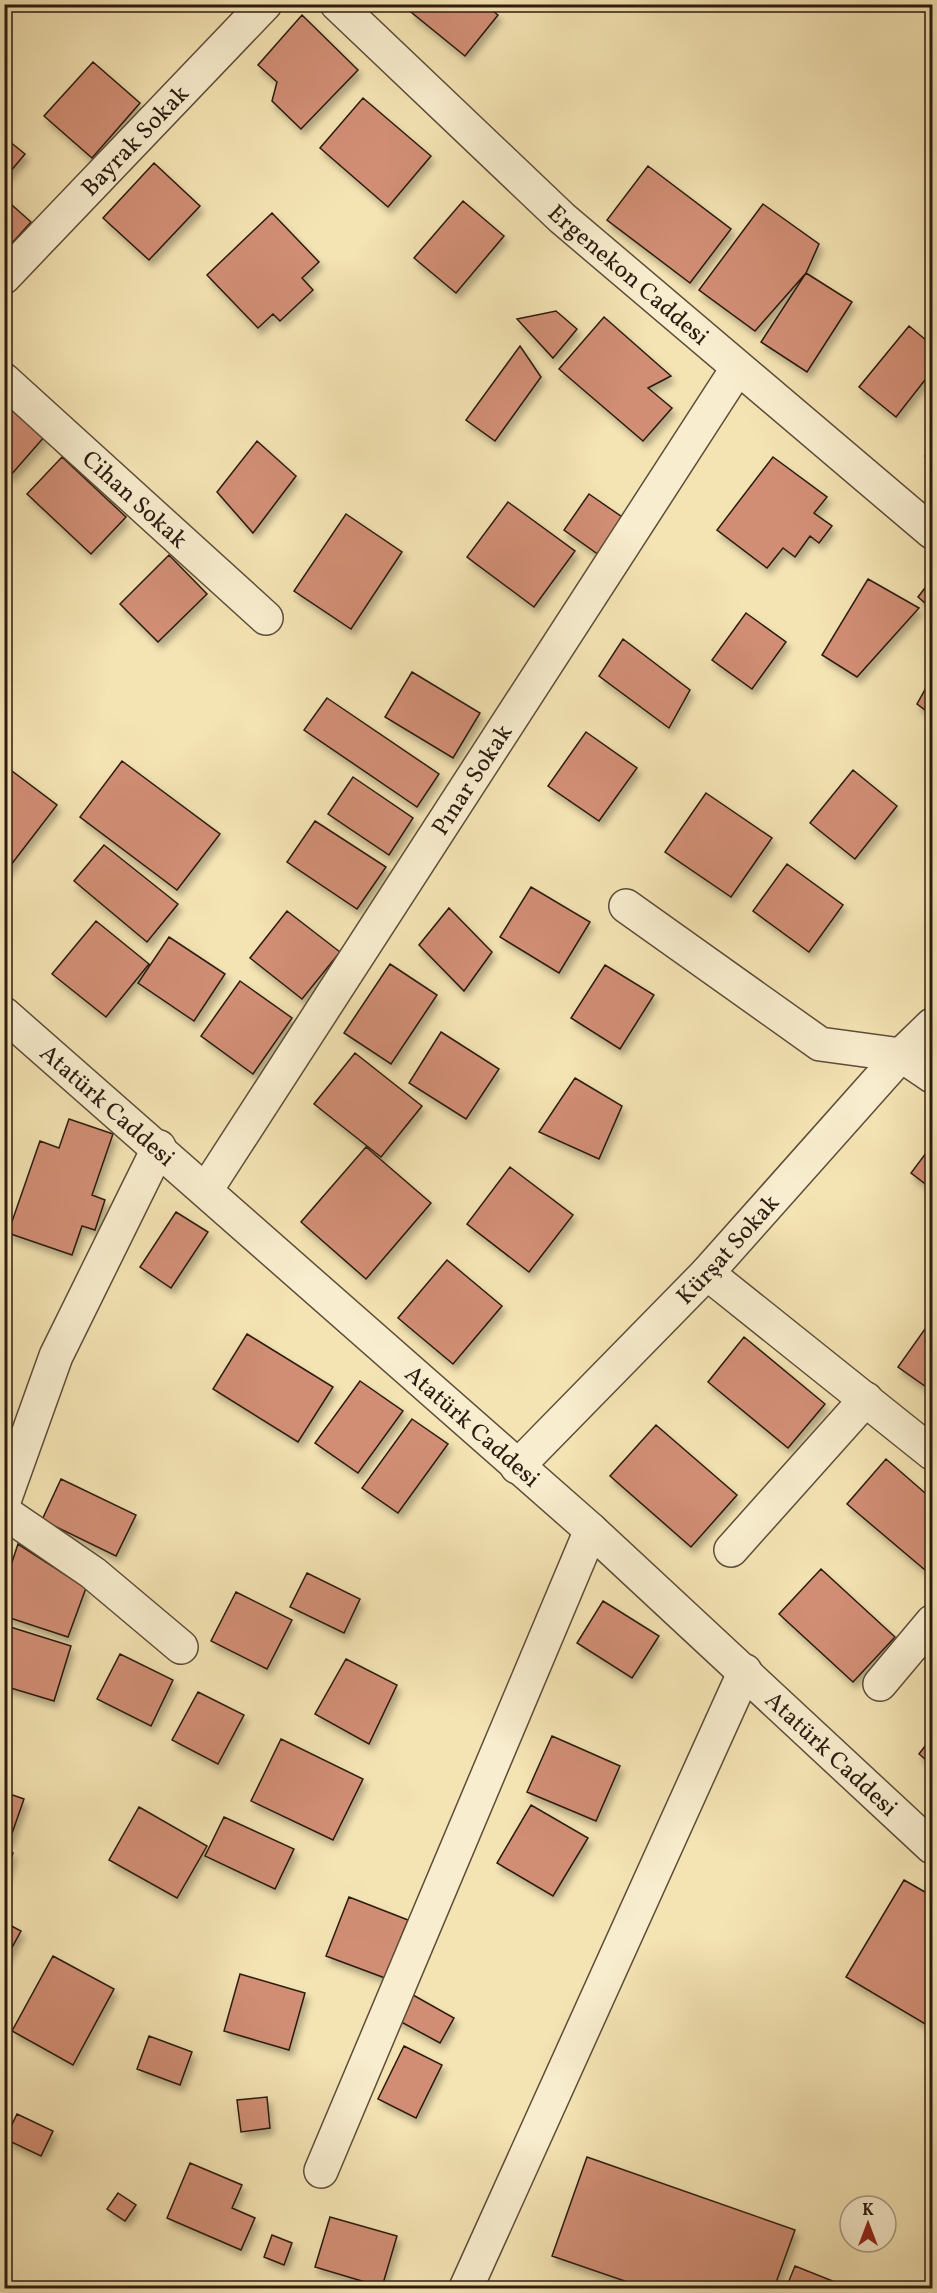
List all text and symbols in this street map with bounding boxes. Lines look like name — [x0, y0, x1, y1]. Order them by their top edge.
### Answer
street label: Bayrak Sokak — [74, 78, 198, 205]
street label: Ergenekon Caddesi — [539, 198, 715, 354]
street label: Cihan Sokak — [73, 443, 194, 558]
street label: Pınar Sokak — [425, 718, 522, 843]
street label: Atatürk Caddesi — [31, 1038, 181, 1176]
street label: Kürşat Sokak — [670, 1188, 788, 1313]
street label: Atatürk Caddesi — [396, 1359, 546, 1496]
street label: Atatürk Caddesi — [756, 1685, 904, 1825]
north arrow — [838, 2194, 898, 2254]
text: K — [862, 2200, 874, 2222]

